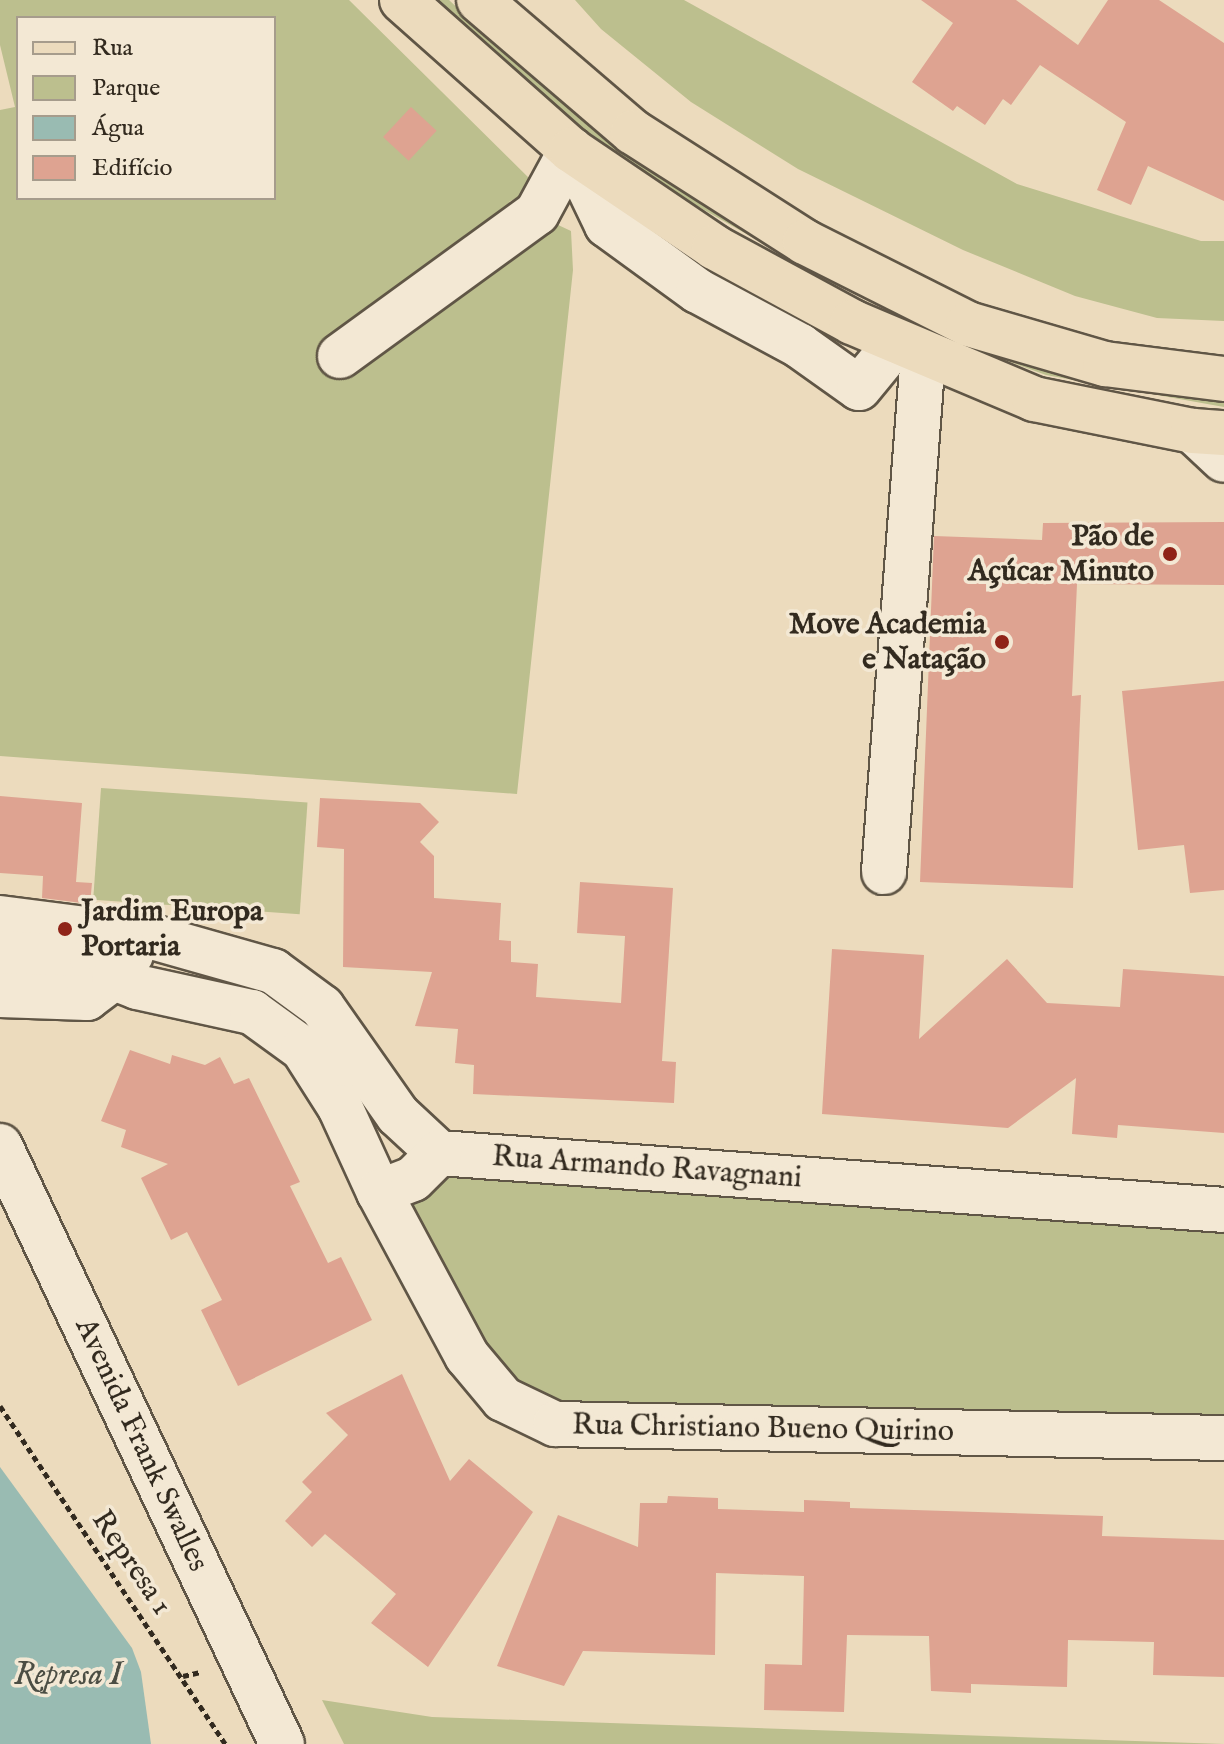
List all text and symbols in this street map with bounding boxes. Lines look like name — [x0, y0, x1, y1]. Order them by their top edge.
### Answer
legend — [16, 16, 276, 200]
text: Rua — [92, 33, 133, 64]
text: Parque — [92, 73, 160, 104]
text: Água — [92, 113, 144, 144]
text: Edifício — [92, 153, 172, 184]
place label: Pão de Açúcar Minuto — [968, 519, 1154, 590]
marker: Pão de Açúcar Minuto — [1161, 545, 1179, 563]
place label: Move Academia e Natação — [789, 607, 986, 678]
marker: Move Academia e Natação — [993, 633, 1011, 651]
place label: Jardim Europa Portaria — [81, 894, 263, 964]
marker: Jardim Europa Portaria — [56, 920, 74, 938]
street label: Rua Armando Ravagnani — [491, 1139, 803, 1197]
street label: Avenida Frank Swalles — [66, 1313, 216, 1577]
street label: Rua Christiano Bueno Quirino — [572, 1408, 954, 1450]
street label: Represa 1 — [83, 1504, 179, 1622]
water label: Represa I — [14, 1657, 122, 1695]

